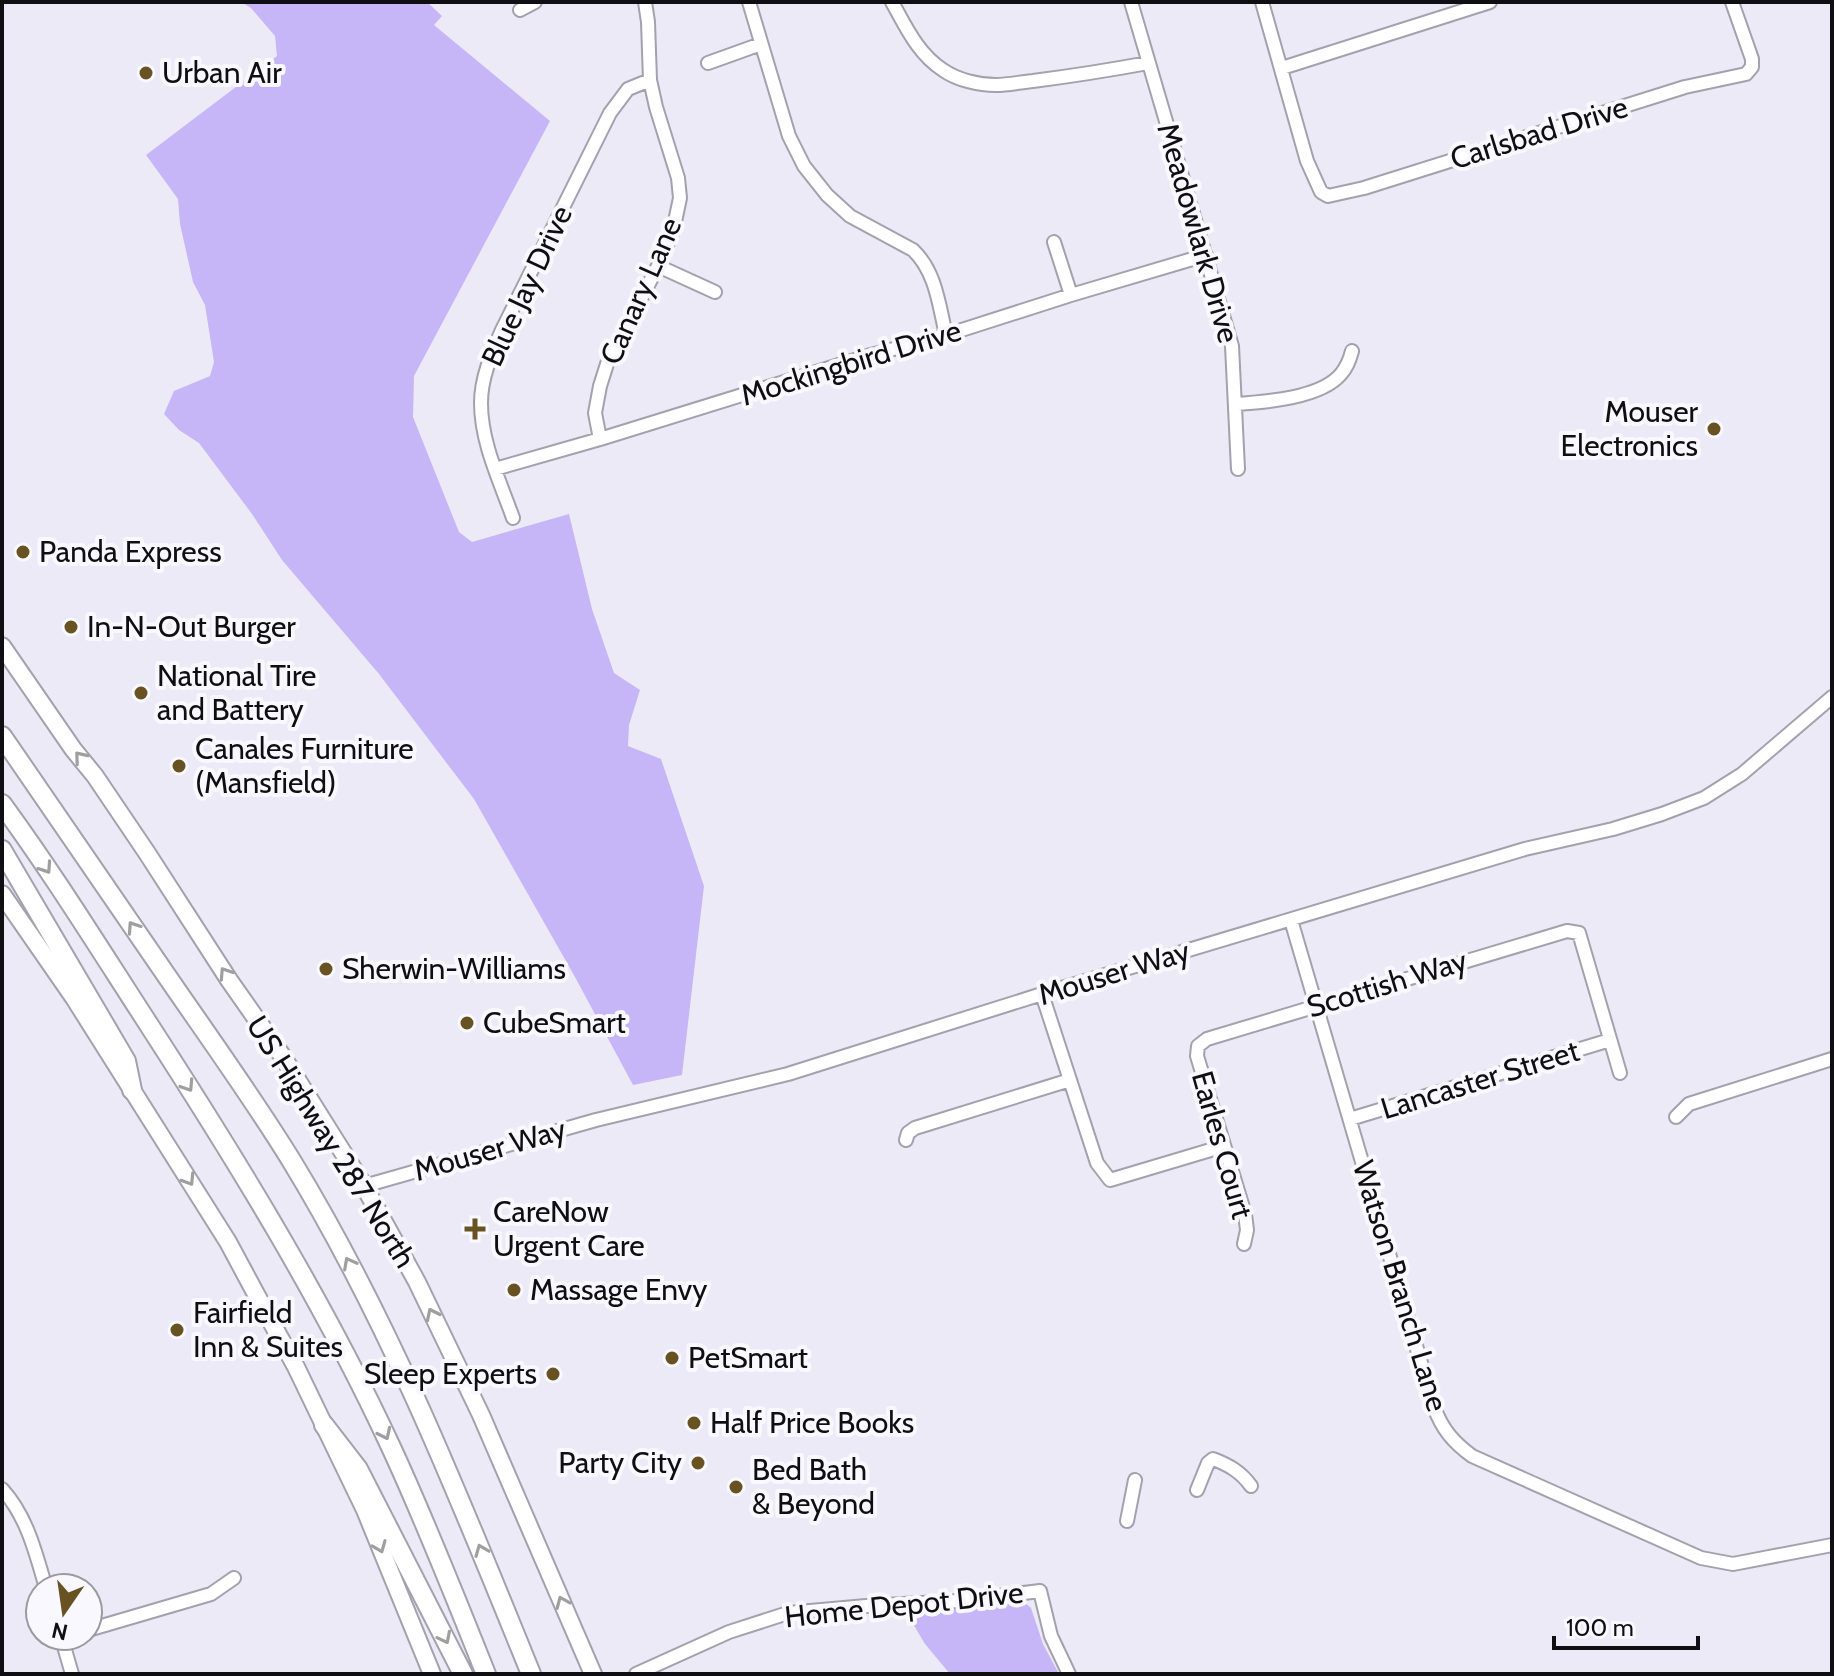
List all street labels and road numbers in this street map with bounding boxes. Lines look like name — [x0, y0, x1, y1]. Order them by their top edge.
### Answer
street label: Carlsbad Drive — [1446, 88, 1632, 177]
street label: Meadowlark Drive — [1149, 119, 1248, 347]
street label: Blue Jay Drive — [473, 200, 580, 372]
street label: Canary Lane — [592, 212, 689, 370]
street label: Mockingbird Drive — [736, 311, 965, 414]
street label: Mouser Way — [1034, 932, 1194, 1013]
street label: Scottish Way — [1302, 942, 1471, 1025]
street label: US Highway 287 North — [239, 1009, 424, 1275]
street label: Lancaster Street — [1376, 1032, 1583, 1127]
street label: Earles Court — [1184, 1067, 1261, 1223]
street label: Mouser Way — [410, 1110, 570, 1189]
street label: Watson Branch Lane — [1345, 1156, 1456, 1416]
street label: Home Depot Drive — [783, 1574, 1025, 1635]

